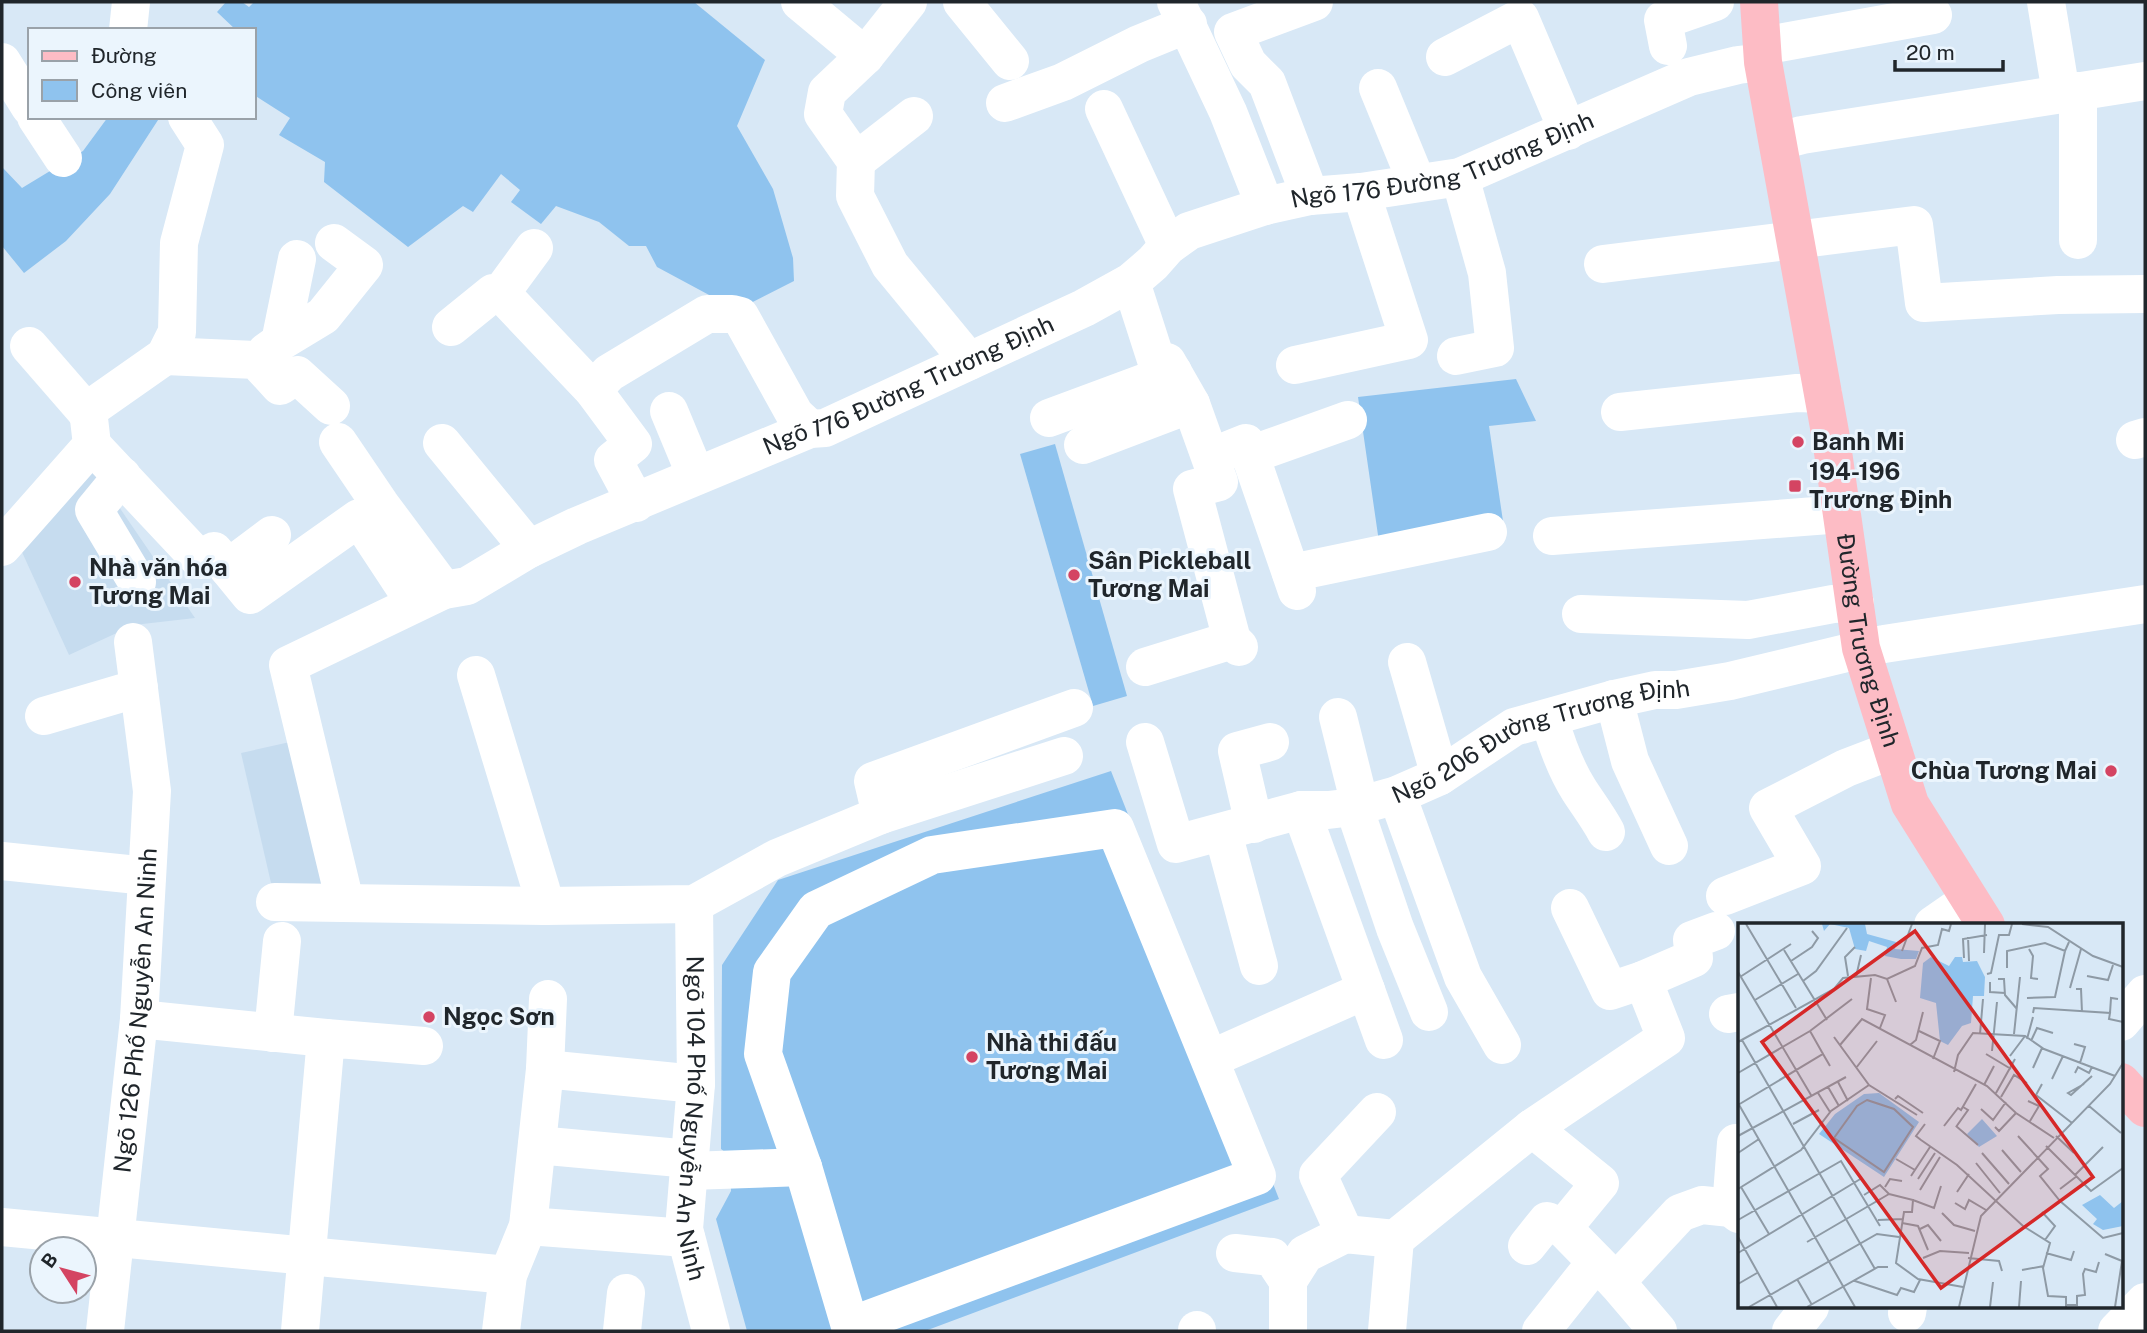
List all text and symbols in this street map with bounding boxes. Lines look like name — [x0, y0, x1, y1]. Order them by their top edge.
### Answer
legend — [28, 28, 256, 119]
scale bar — [1895, 28, 2004, 72]
text: 20 m — [1906, 40, 1955, 65]
text: Đường — [91, 43, 157, 68]
text: Công viên — [91, 78, 187, 103]
street label: Ngõ 176 Đường Trương Định — [1288, 105, 1598, 213]
street label: Ngõ 176 Đường Trương Định — [758, 309, 1058, 460]
place label: Banh Mi — [1812, 427, 1904, 455]
marker: Banh Mi — [1790, 434, 1806, 450]
place label: 194-196 Trương Định — [1809, 457, 1952, 513]
marker: 194-196 Trương Định — [1787, 478, 1803, 494]
street label: Đường Trương Định — [1832, 531, 1906, 750]
place label: Sân Pickleball Tương Mai — [1088, 546, 1251, 602]
place label: Nhà văn hóa Tương Mai — [89, 553, 228, 609]
marker: Sân Pickleball Tương Mai — [1066, 567, 1082, 583]
marker: Nhà văn hóa Tương Mai — [67, 574, 83, 590]
street label: Ngõ 206 Đường Trương Định — [1387, 673, 1692, 809]
place label: Chùa Tương Mai — [1911, 756, 2097, 784]
marker: Chùa Tương Mai — [2103, 763, 2119, 779]
street label: Ngõ 126 Phố Nguyễn An Ninh — [107, 847, 162, 1174]
inset map — [1738, 923, 2122, 1308]
street label: Ngõ 104 Phố Nguyễn An Ninh — [671, 956, 712, 1283]
place label: Ngọc Sơn — [443, 1002, 555, 1030]
marker: Ngọc Sơn — [421, 1009, 437, 1025]
place label: Nhà thi đấu Tương Mai — [986, 1028, 1117, 1084]
marker: Nhà thi đấu Tương Mai — [964, 1049, 980, 1065]
north arrow — [28, 1235, 98, 1305]
text: B — [37, 1248, 62, 1272]

